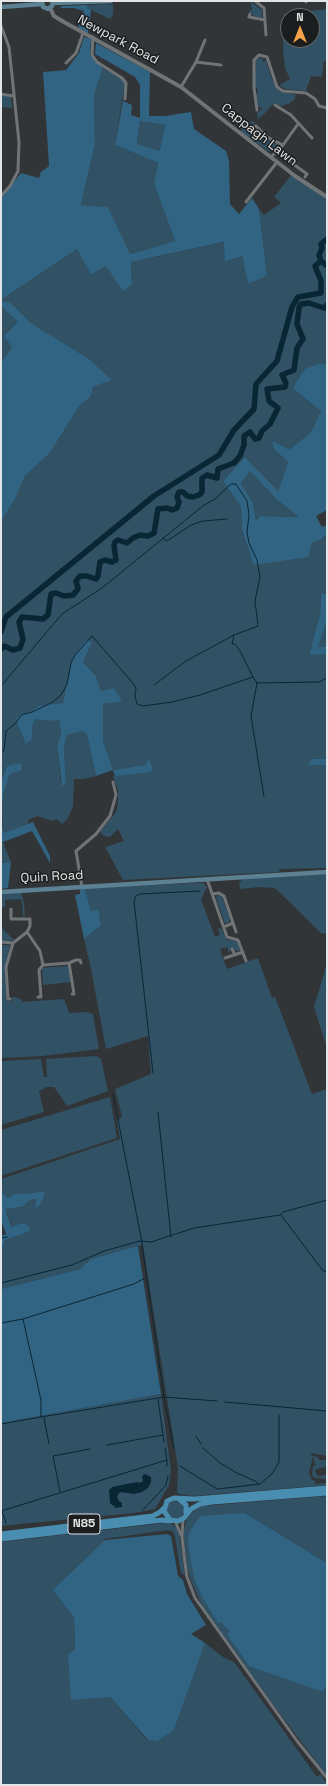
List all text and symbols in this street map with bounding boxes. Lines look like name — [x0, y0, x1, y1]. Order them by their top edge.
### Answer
north arrow — [280, 8, 320, 48]
text: N — [296, 10, 304, 24]
street label: Newpark Road — [75, 12, 161, 68]
street label: Cappagh Lawn — [218, 100, 300, 170]
street label: Quin Road — [20, 868, 84, 886]
road number: N85 — [68, 1514, 100, 1534]

